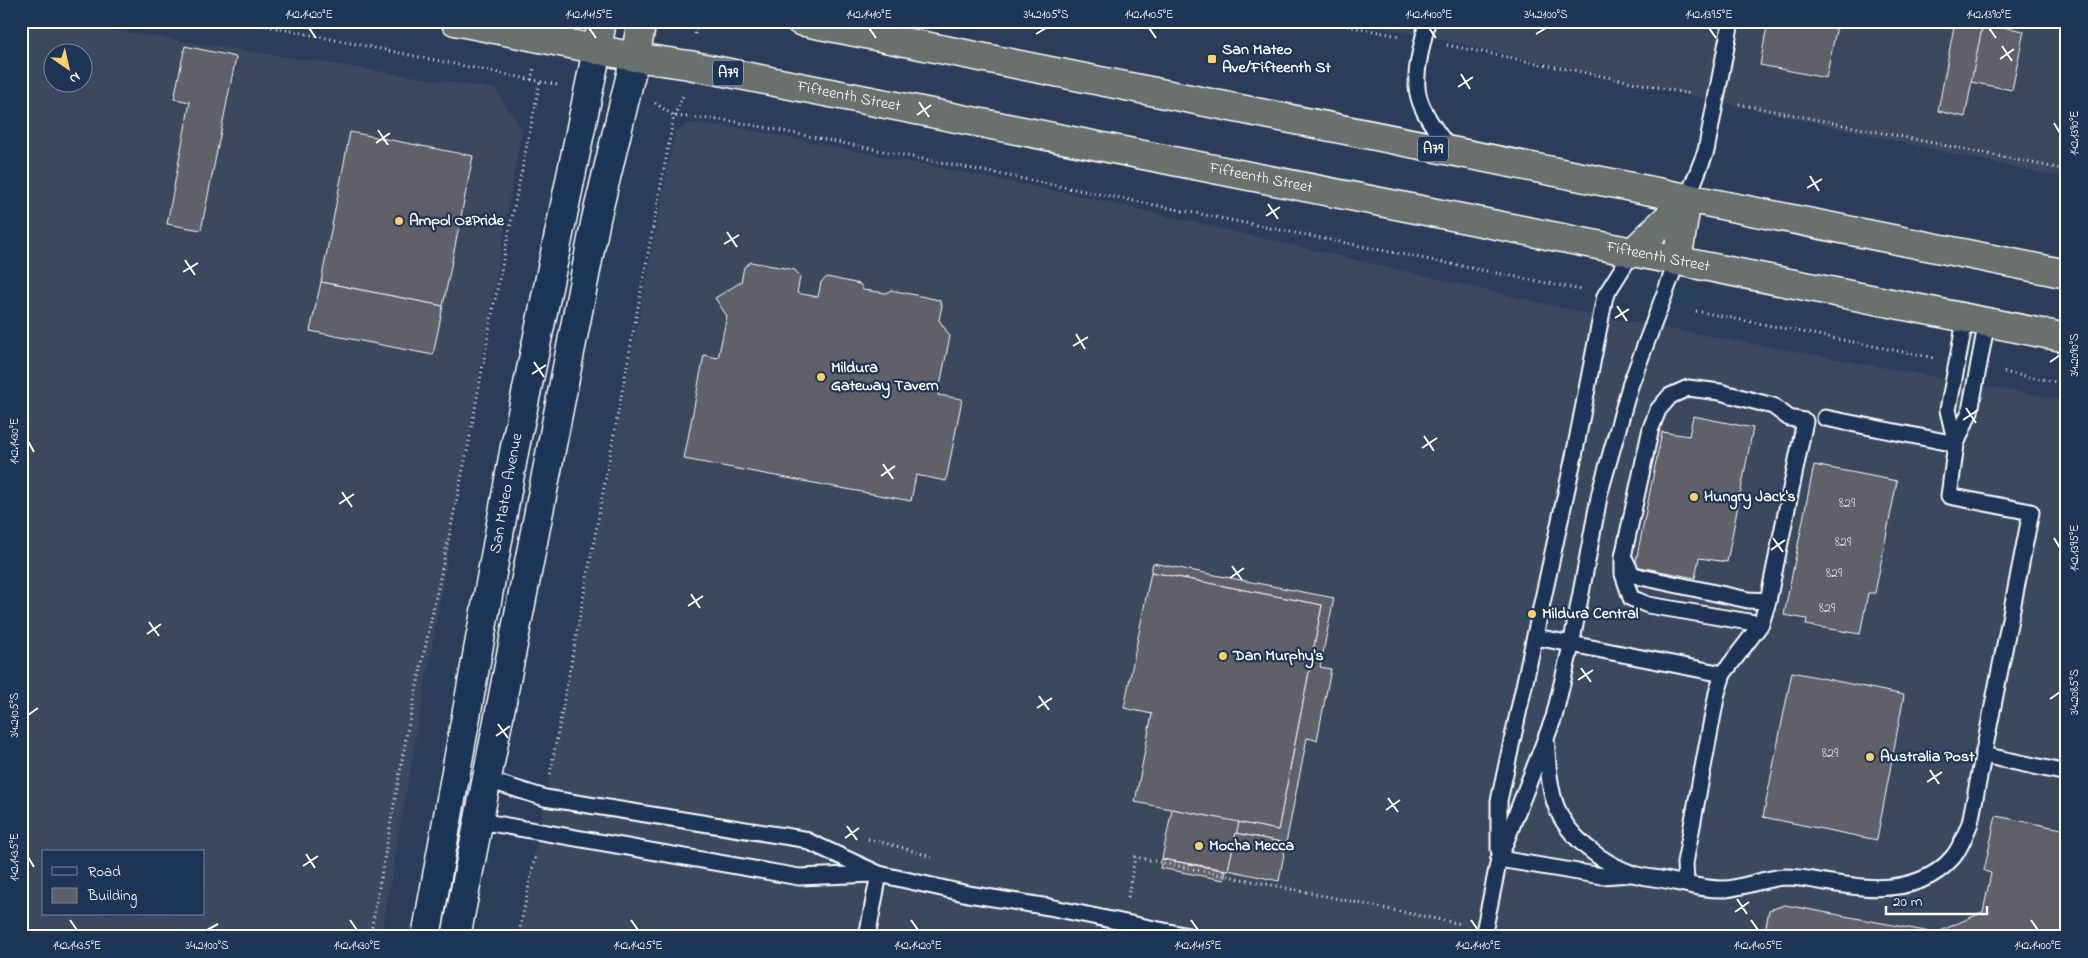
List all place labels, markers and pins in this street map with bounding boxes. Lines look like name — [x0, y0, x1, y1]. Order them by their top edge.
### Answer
place label: San Mateo Ave/Fifteenth St — [1222, 38, 1332, 80]
marker: San Mateo Ave/Fifteenth St — [1206, 53, 1218, 65]
place label: Ampol OzPride — [409, 209, 505, 233]
marker: Ampol OzPride — [393, 215, 405, 227]
place label: Mildura Gateway Tavern — [831, 356, 939, 399]
marker: Mildura Gateway Tavern — [815, 371, 827, 383]
place label: Hungry Jack's — [1704, 485, 1796, 510]
marker: Hungry Jack's — [1688, 491, 1700, 503]
place label: Mildura Central — [1542, 602, 1639, 626]
marker: Mildura Central — [1526, 608, 1538, 620]
place label: Dan Murphy's — [1232, 644, 1324, 669]
marker: Dan Murphy's — [1217, 650, 1229, 662]
place label: Australia Post — [1880, 745, 1975, 769]
marker: Australia Post — [1864, 751, 1876, 763]
place label: Mocha Mecca — [1209, 834, 1294, 858]
marker: Mocha Mecca — [1193, 840, 1205, 852]

